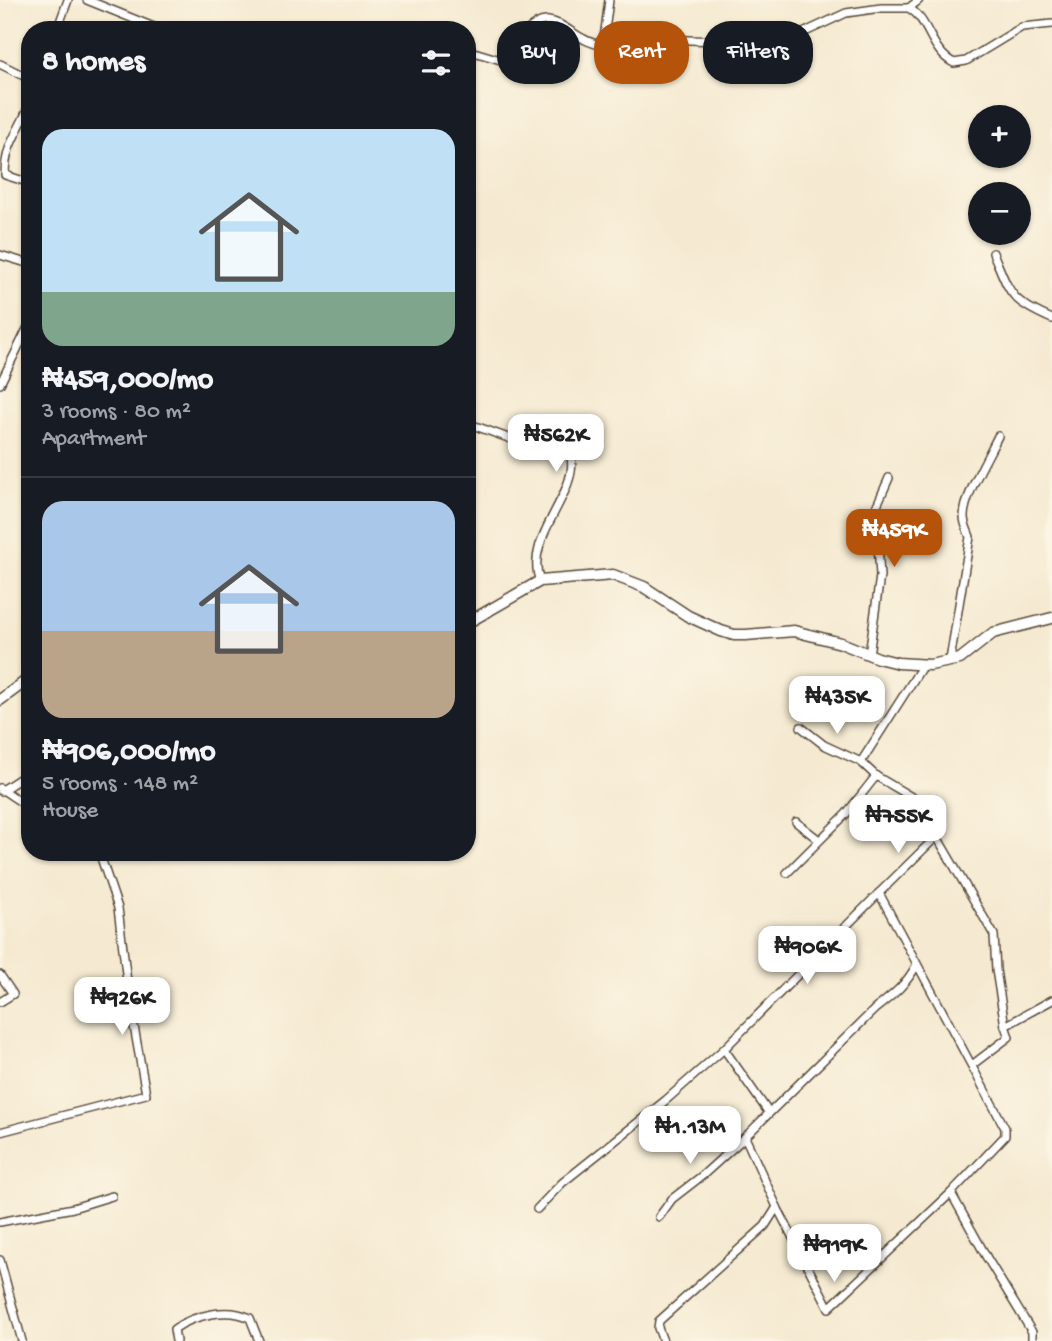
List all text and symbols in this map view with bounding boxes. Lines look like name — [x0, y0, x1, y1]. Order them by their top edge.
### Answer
chip: Buy — [497, 21, 580, 84]
chip: Rent — [594, 21, 689, 84]
chip: Filters — [703, 21, 813, 84]
icon: filters — [417, 44, 455, 82]
text: 8 homes — [42, 46, 145, 81]
map controls — [968, 105, 1031, 245]
button: + — [968, 105, 1031, 168]
icon: home — [186, 174, 312, 300]
button: − — [968, 182, 1031, 245]
text: ₦459,000/mo — [42, 364, 213, 399]
text: 3 rooms · 80 m² — [42, 399, 191, 426]
pin: ₦562K — [507, 414, 605, 474]
text: ₦562K — [524, 423, 588, 450]
text: Apartment — [42, 426, 146, 453]
pin: ₦459K — [845, 510, 943, 569]
text: ₦459K — [862, 518, 926, 545]
icon: home — [186, 546, 312, 672]
pin: ₦435K — [788, 676, 886, 736]
text: ₦435K — [805, 685, 869, 712]
text: ₦906,000/mo — [42, 736, 216, 771]
text: 5 rooms · 148 m² — [42, 771, 198, 798]
pin: ₦755K — [849, 796, 947, 855]
text: House — [42, 798, 98, 825]
text: ₦755K — [865, 804, 931, 831]
pin: ₦906K — [758, 926, 856, 986]
text: ₦906K — [774, 935, 840, 962]
pin: ₦926K — [73, 978, 171, 1037]
text: ₦926K — [90, 986, 154, 1013]
pin: ₦1.13M — [633, 1106, 747, 1166]
text: ₦1.13M — [655, 1115, 725, 1142]
pin: ₦919K — [785, 1224, 883, 1284]
text: ₦919K — [803, 1233, 865, 1260]

